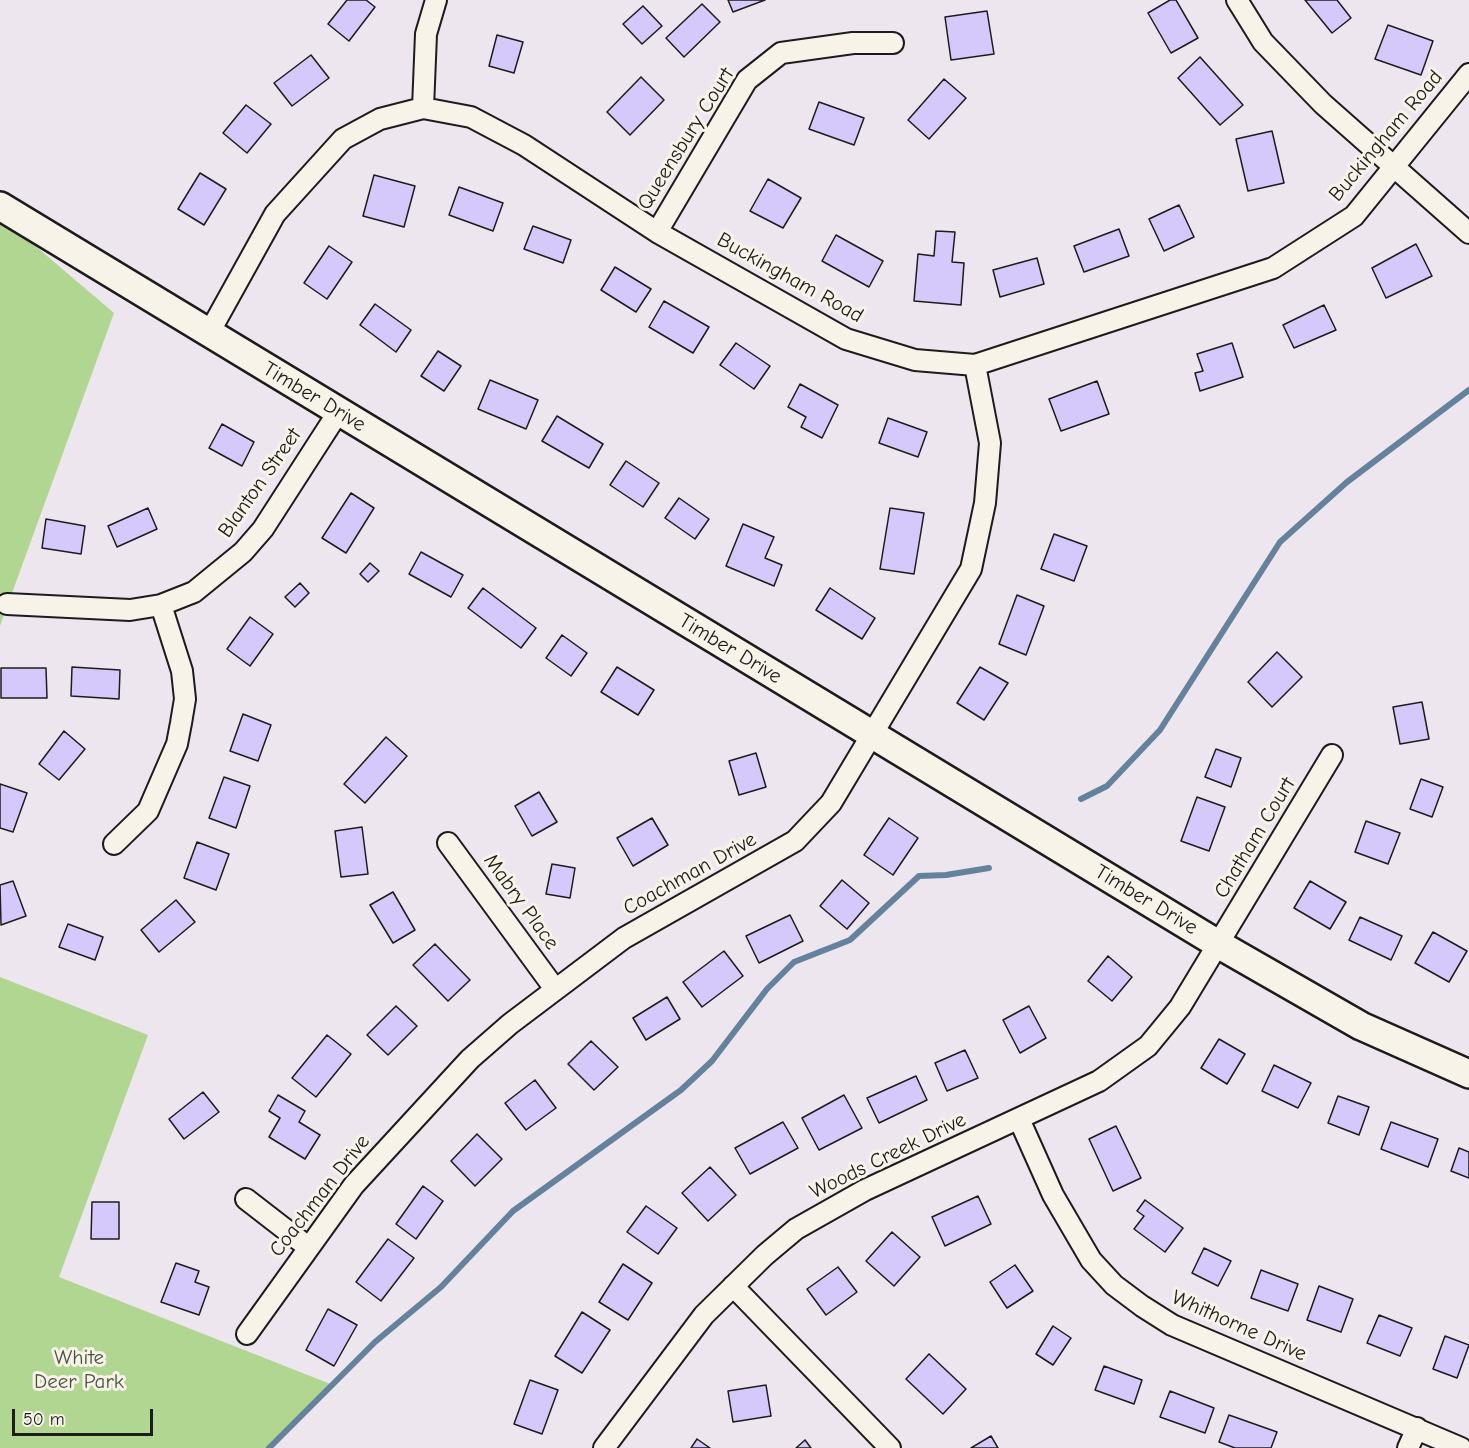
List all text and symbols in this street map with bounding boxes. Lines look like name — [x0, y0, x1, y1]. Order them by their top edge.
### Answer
street label: Queensbury Court — [632, 63, 740, 215]
street label: Buckingham Road — [1324, 65, 1448, 207]
street label: Buckingham Road — [712, 227, 868, 329]
street label: Timber Drive — [258, 356, 370, 438]
street label: Blanton Street — [213, 423, 307, 543]
street label: Timber Drive — [674, 608, 786, 690]
street label: Chatham Court — [1209, 773, 1301, 903]
street label: Coachman Drive — [619, 827, 761, 921]
street label: Mabry Place — [478, 849, 564, 955]
street label: Timber Drive — [1090, 859, 1202, 941]
street label: Woods Creek Drive — [806, 1107, 970, 1205]
street label: Coachman Drive — [264, 1130, 376, 1262]
street label: Whithorne Drive — [1168, 1285, 1310, 1367]
park label: White Deer Park — [34, 1345, 124, 1395]
scale bar — [15, 1397, 156, 1435]
text: 50 m — [23, 1409, 65, 1430]

